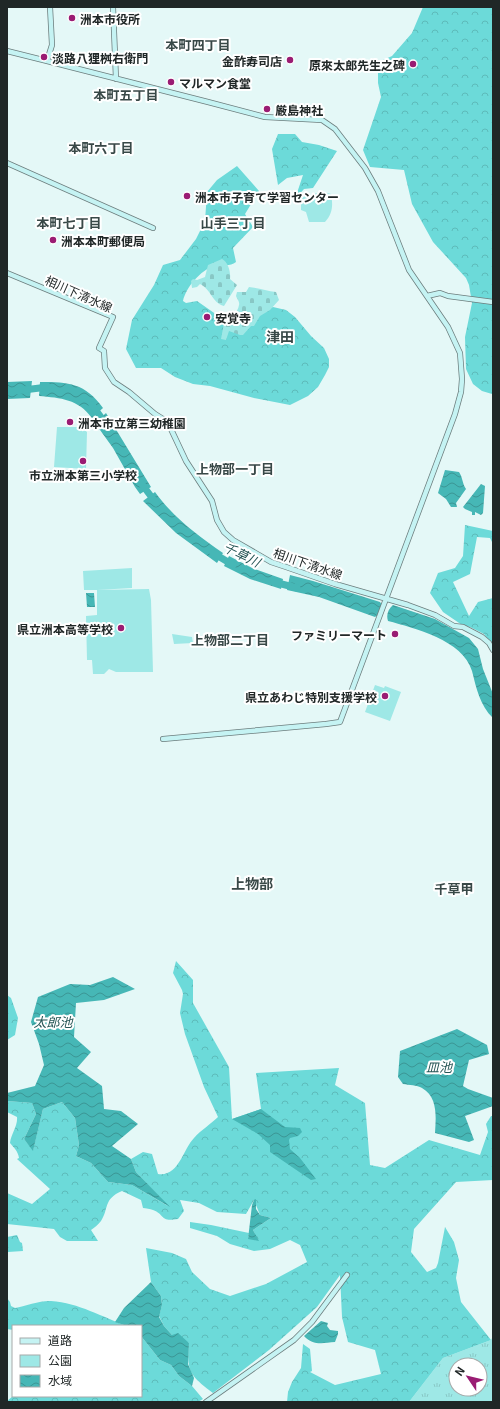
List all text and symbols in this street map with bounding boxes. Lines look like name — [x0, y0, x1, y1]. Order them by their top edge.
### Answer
place label: 洲本市役所 — [80, 10, 140, 27]
marker: 洲本市役所 — [67, 13, 77, 23]
district label: 本町四丁目 — [165, 35, 231, 54]
place label: 淡路八狸桝右衛門 — [52, 49, 148, 66]
marker: 淡路八狸桝右衛門 — [39, 52, 49, 62]
place label: 金酢寿司店 — [222, 52, 282, 69]
marker: 金酢寿司店 — [285, 55, 295, 65]
place label: 原來太郎先生之碑 — [309, 56, 405, 73]
marker: 原來太郎先生之碑 — [408, 59, 418, 69]
place label: マルマン食堂 — [179, 74, 251, 91]
marker: マルマン食堂 — [166, 77, 176, 87]
district label: 本町五丁目 — [93, 85, 159, 104]
place label: 厳島神社 — [275, 101, 323, 118]
marker: 厳島神社 — [262, 104, 272, 114]
district label: 本町六丁目 — [68, 138, 134, 157]
place label: 洲本市子育て学習センター — [195, 188, 339, 205]
marker: 洲本市子育て学習センター — [182, 191, 192, 201]
district label: 本町七丁目 — [36, 213, 102, 232]
district label: 山手三丁目 — [200, 213, 266, 232]
place label: 洲本本町郵便局 — [61, 232, 145, 249]
marker: 洲本本町郵便局 — [48, 235, 58, 245]
street label: 相川下清水線 — [43, 271, 115, 315]
place label: 安覚寺 — [215, 309, 251, 326]
marker: 安覚寺 — [202, 312, 212, 322]
district label: 津田 — [266, 326, 294, 346]
place label: 洲本市立第三幼稚園 — [78, 414, 186, 431]
marker: 洲本市立第三幼稚園 — [65, 417, 75, 427]
marker: 市立洲本第三小学校 — [78, 456, 88, 466]
district label: 上物部一丁目 — [196, 459, 274, 478]
place label: 市立洲本第三小学校 — [29, 466, 137, 483]
water label: 千草川 — [220, 537, 265, 572]
street label: 相川下清水線 — [271, 543, 345, 583]
place label: 県立洲本高等学校 — [17, 620, 113, 637]
marker: 県立洲本高等学校 — [116, 623, 126, 633]
place label: ファミリーマート — [291, 626, 387, 643]
marker: ファミリーマート — [390, 629, 400, 639]
district label: 上物部二丁目 — [191, 630, 269, 649]
place label: 県立あわじ特別支援学校 — [245, 688, 377, 705]
marker: 県立あわじ特別支援学校 — [380, 691, 390, 701]
district label: 上物部 — [231, 873, 273, 893]
district label: 千草甲 — [434, 879, 474, 898]
water label: 太郎池 — [33, 1012, 74, 1031]
water label: 皿池 — [426, 1057, 454, 1076]
legend — [12, 1325, 142, 1397]
text: 道路 — [48, 1331, 72, 1348]
text: 公園 — [48, 1351, 72, 1368]
north arrow — [448, 1357, 488, 1397]
text: N — [450, 1363, 468, 1379]
text: 水域 — [48, 1371, 72, 1388]

